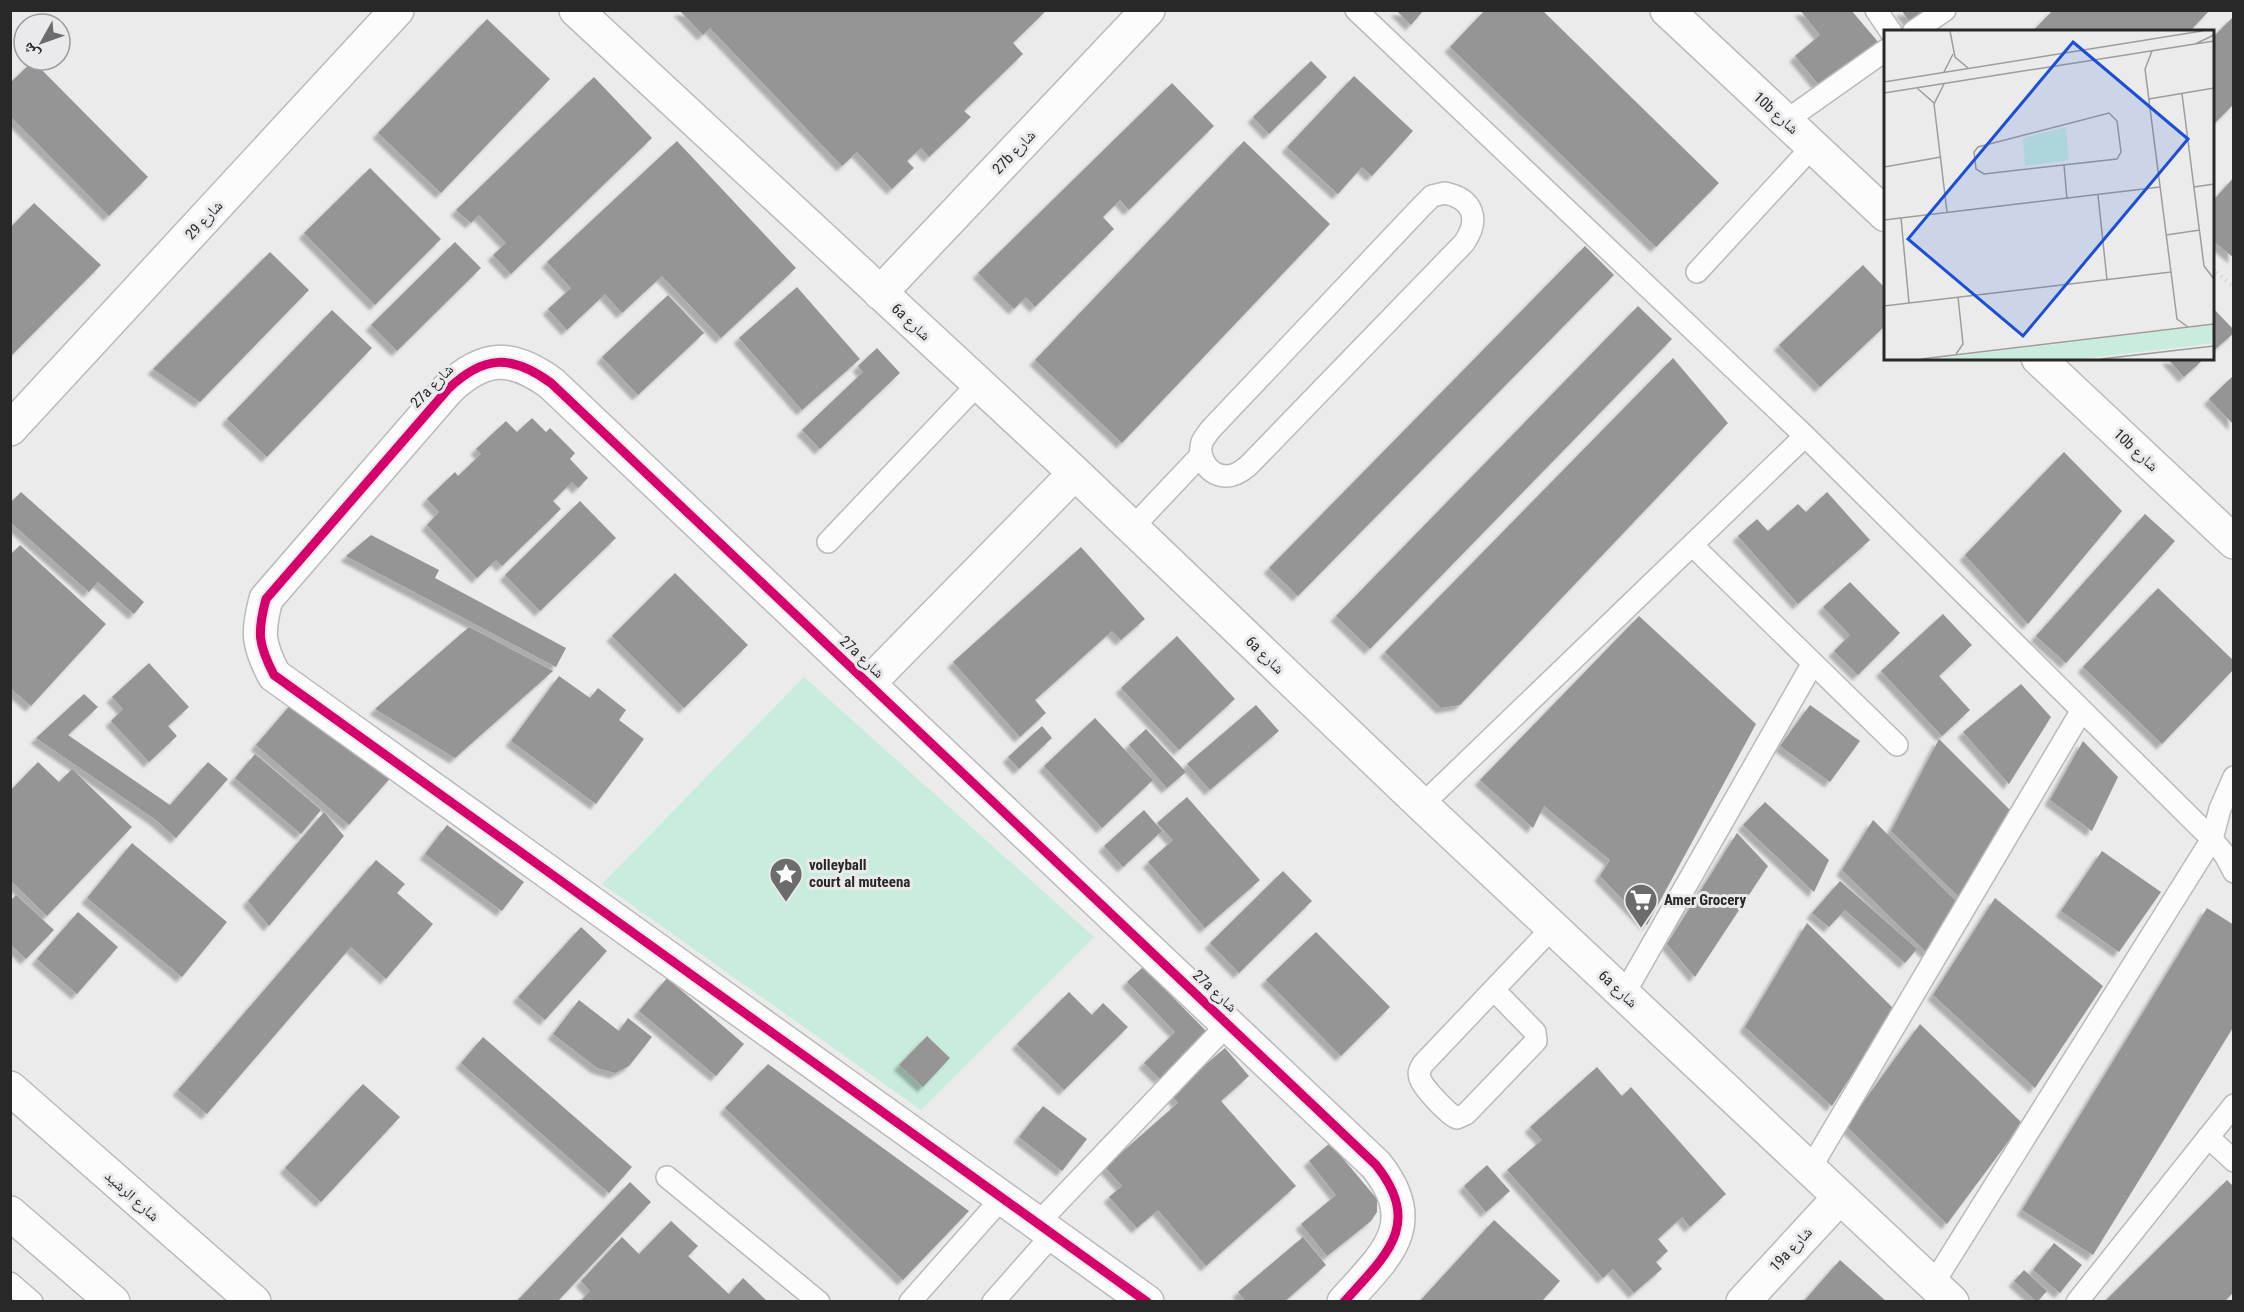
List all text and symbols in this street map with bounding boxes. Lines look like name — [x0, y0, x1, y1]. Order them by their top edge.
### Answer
north arrow — [12, 12, 72, 72]
inset map — [1884, 30, 2214, 360]
text: ش — [18, 39, 44, 64]
street label: 10b شارع — [1749, 88, 1802, 139]
street label: 27b شارع — [989, 126, 1040, 178]
street label: شارع 29 — [181, 197, 227, 244]
street label: 6a شارع — [887, 300, 934, 345]
street label: 27a شارع — [407, 360, 458, 412]
street label: 10b شارع — [2109, 425, 2162, 476]
street label: 27a شارع — [835, 632, 888, 683]
street label: 6a شارع — [1241, 632, 1288, 678]
place icon: volleyball court al muteena — [768, 856, 804, 903]
place label: volleyball court al muteena — [809, 856, 910, 891]
supermarket icon: Amer Grocery — [1623, 882, 1659, 929]
place label: Amer Grocery — [1664, 891, 1746, 909]
street label: 27a شارع — [1188, 966, 1241, 1017]
street label: 6a شارع — [1594, 967, 1641, 1012]
street label: شارع الرشيد — [100, 1167, 163, 1226]
street label: 19a شارع — [1766, 1223, 1817, 1276]

